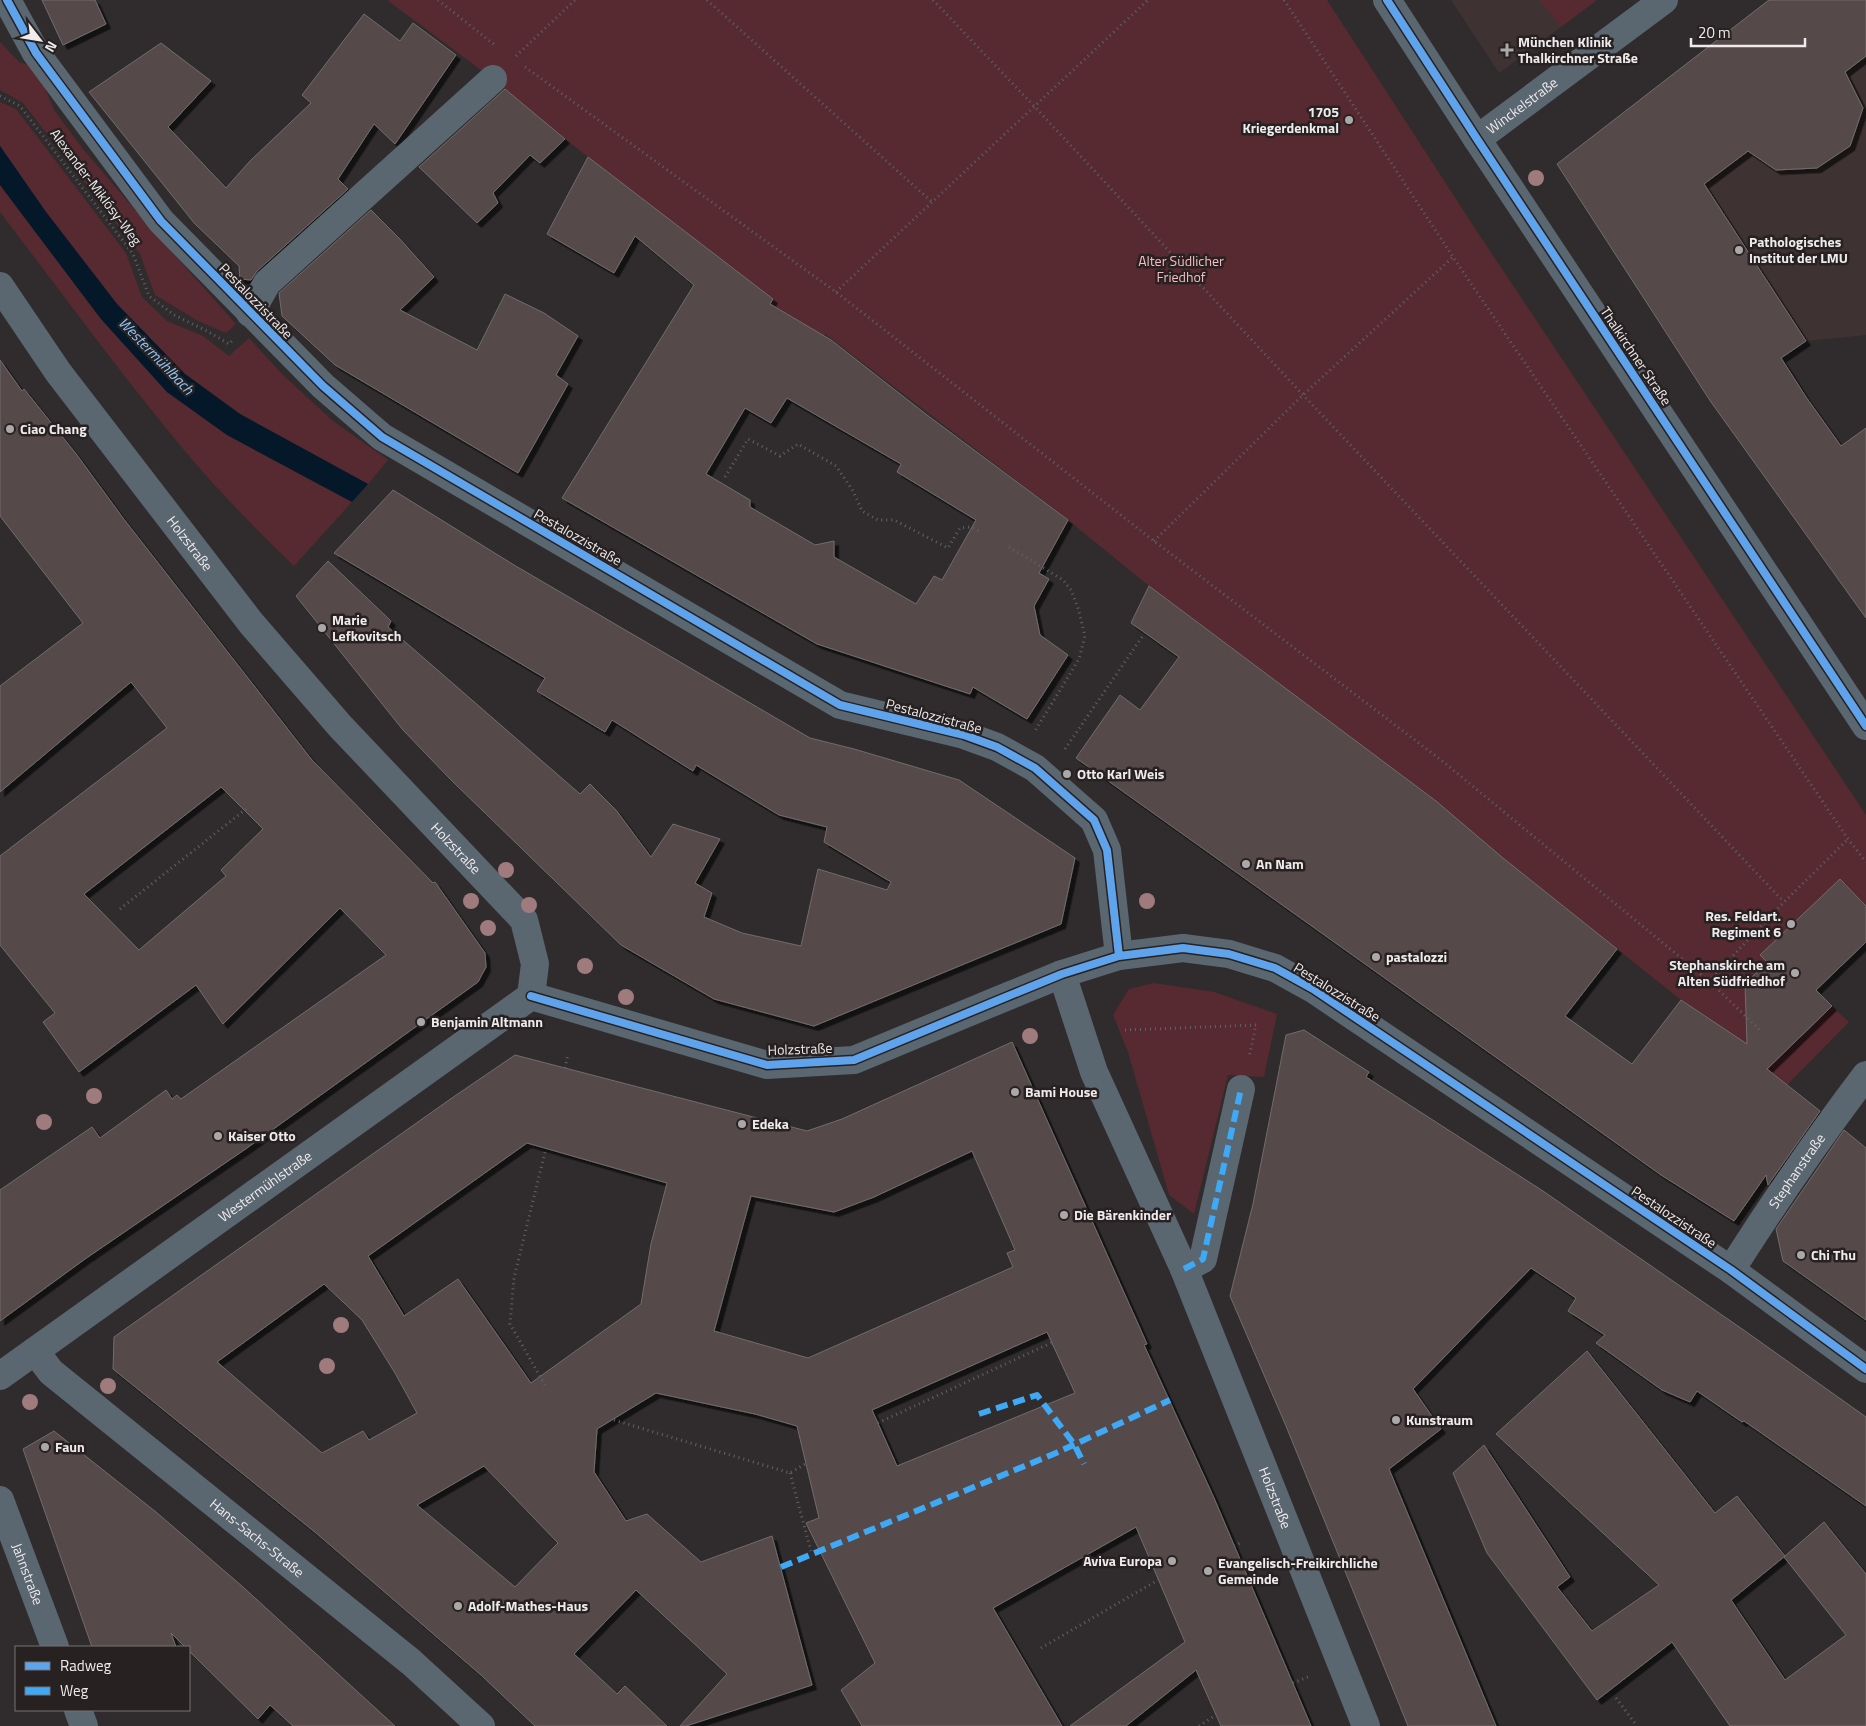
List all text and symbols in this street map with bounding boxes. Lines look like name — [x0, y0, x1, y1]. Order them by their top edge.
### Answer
north arrow — [15, 15, 65, 65]
scale bar — [1691, 15, 1805, 47]
text: 20 m — [1698, 21, 1731, 44]
place label: München Klinik Thalkirchner Straße — [1518, 31, 1638, 68]
text: N — [40, 37, 63, 57]
marker: München Klinik Thalkirchner Straße — [1500, 43, 1514, 57]
street label: Winckelstraße — [1482, 72, 1562, 139]
place label: 1705 Kriegerdenkmal — [1243, 101, 1339, 138]
marker: 1705 Kriegerdenkmal — [1343, 114, 1355, 126]
street label: Alexander-Miklósy-Weg — [45, 124, 147, 250]
place label: Pathologisches Institut der LMU — [1749, 231, 1848, 268]
marker: Pathologisches Institut der LMU — [1733, 244, 1745, 256]
park label: Alter Südlicher Friedhof — [1138, 250, 1224, 287]
street label: Pestalozzistraße — [215, 258, 298, 343]
street label: Thalkirchner Straße — [1596, 302, 1677, 409]
water label: Westermühlbach — [113, 312, 200, 400]
place label: Ciao Chang — [20, 418, 87, 439]
marker: Ciao Chang — [4, 423, 16, 435]
street label: Pestalozzistraße — [530, 503, 626, 570]
street label: Holzstraße — [162, 511, 218, 575]
place label: Marie Lefkovitsch — [332, 609, 401, 646]
marker: Marie Lefkovitsch — [316, 622, 328, 634]
street label: Pestalozzistraße — [884, 693, 984, 738]
place label: Otto Karl Weis — [1077, 763, 1165, 784]
marker: Otto Karl Weis — [1061, 768, 1073, 780]
street label: Holzstraße — [426, 817, 486, 879]
place label: An Nam — [1256, 853, 1304, 874]
marker: An Nam — [1240, 858, 1252, 870]
place label: Res. Feldart. Regiment 6 — [1705, 905, 1781, 942]
marker: Res. Feldart. Regiment 6 — [1785, 918, 1797, 930]
place label: pastalozzi — [1386, 946, 1447, 967]
marker: pastalozzi — [1370, 951, 1382, 963]
place label: Stephanskirche am Alten Südfriedhof — [1669, 954, 1785, 991]
street label: Pestalozzistraße — [1290, 957, 1385, 1027]
marker: Stephanskirche am Alten Südfriedhof — [1789, 967, 1801, 979]
place label: Benjamin Altmann — [431, 1011, 543, 1032]
marker: Benjamin Altmann — [415, 1016, 427, 1028]
street label: Holzstraße — [767, 1037, 833, 1060]
place label: Bami House — [1025, 1081, 1097, 1102]
marker: Bami House — [1009, 1086, 1021, 1098]
place label: Edeka — [752, 1113, 789, 1134]
marker: Edeka — [736, 1118, 748, 1130]
place label: Kaiser Otto — [228, 1125, 296, 1146]
street label: Stephanstraße — [1763, 1129, 1830, 1213]
marker: Kaiser Otto — [212, 1130, 224, 1142]
street label: Westermühlstraße — [214, 1145, 316, 1227]
street label: Pestalozzistraße — [1628, 1180, 1721, 1253]
place label: Die Bärenkinder — [1074, 1204, 1171, 1225]
marker: Die Bärenkinder — [1058, 1209, 1070, 1221]
place label: Chi Thu — [1811, 1244, 1856, 1265]
marker: Chi Thu — [1795, 1249, 1807, 1261]
place label: Kunstraum — [1406, 1409, 1473, 1430]
marker: Kunstraum — [1390, 1414, 1402, 1426]
place label: Faun — [55, 1436, 85, 1457]
marker: Faun — [39, 1441, 51, 1453]
street label: Holzstraße — [1254, 1464, 1297, 1532]
street label: Hans-Sachs-Straße — [206, 1493, 309, 1582]
street label: Jahnstraße — [7, 1540, 49, 1608]
place label: Aviva Europa — [1083, 1550, 1162, 1571]
place label: Evangelisch-Freikirchliche Gemeinde — [1218, 1552, 1378, 1589]
marker: Aviva Europa — [1166, 1555, 1178, 1567]
marker: Evangelisch-Freikirchliche Gemeinde — [1202, 1565, 1214, 1577]
place label: Adolf-Mathes-Haus — [468, 1595, 588, 1616]
marker: Adolf-Mathes-Haus — [452, 1600, 464, 1612]
legend — [15, 1646, 190, 1711]
text: Radweg — [60, 1654, 112, 1677]
text: Weg — [60, 1679, 89, 1702]

